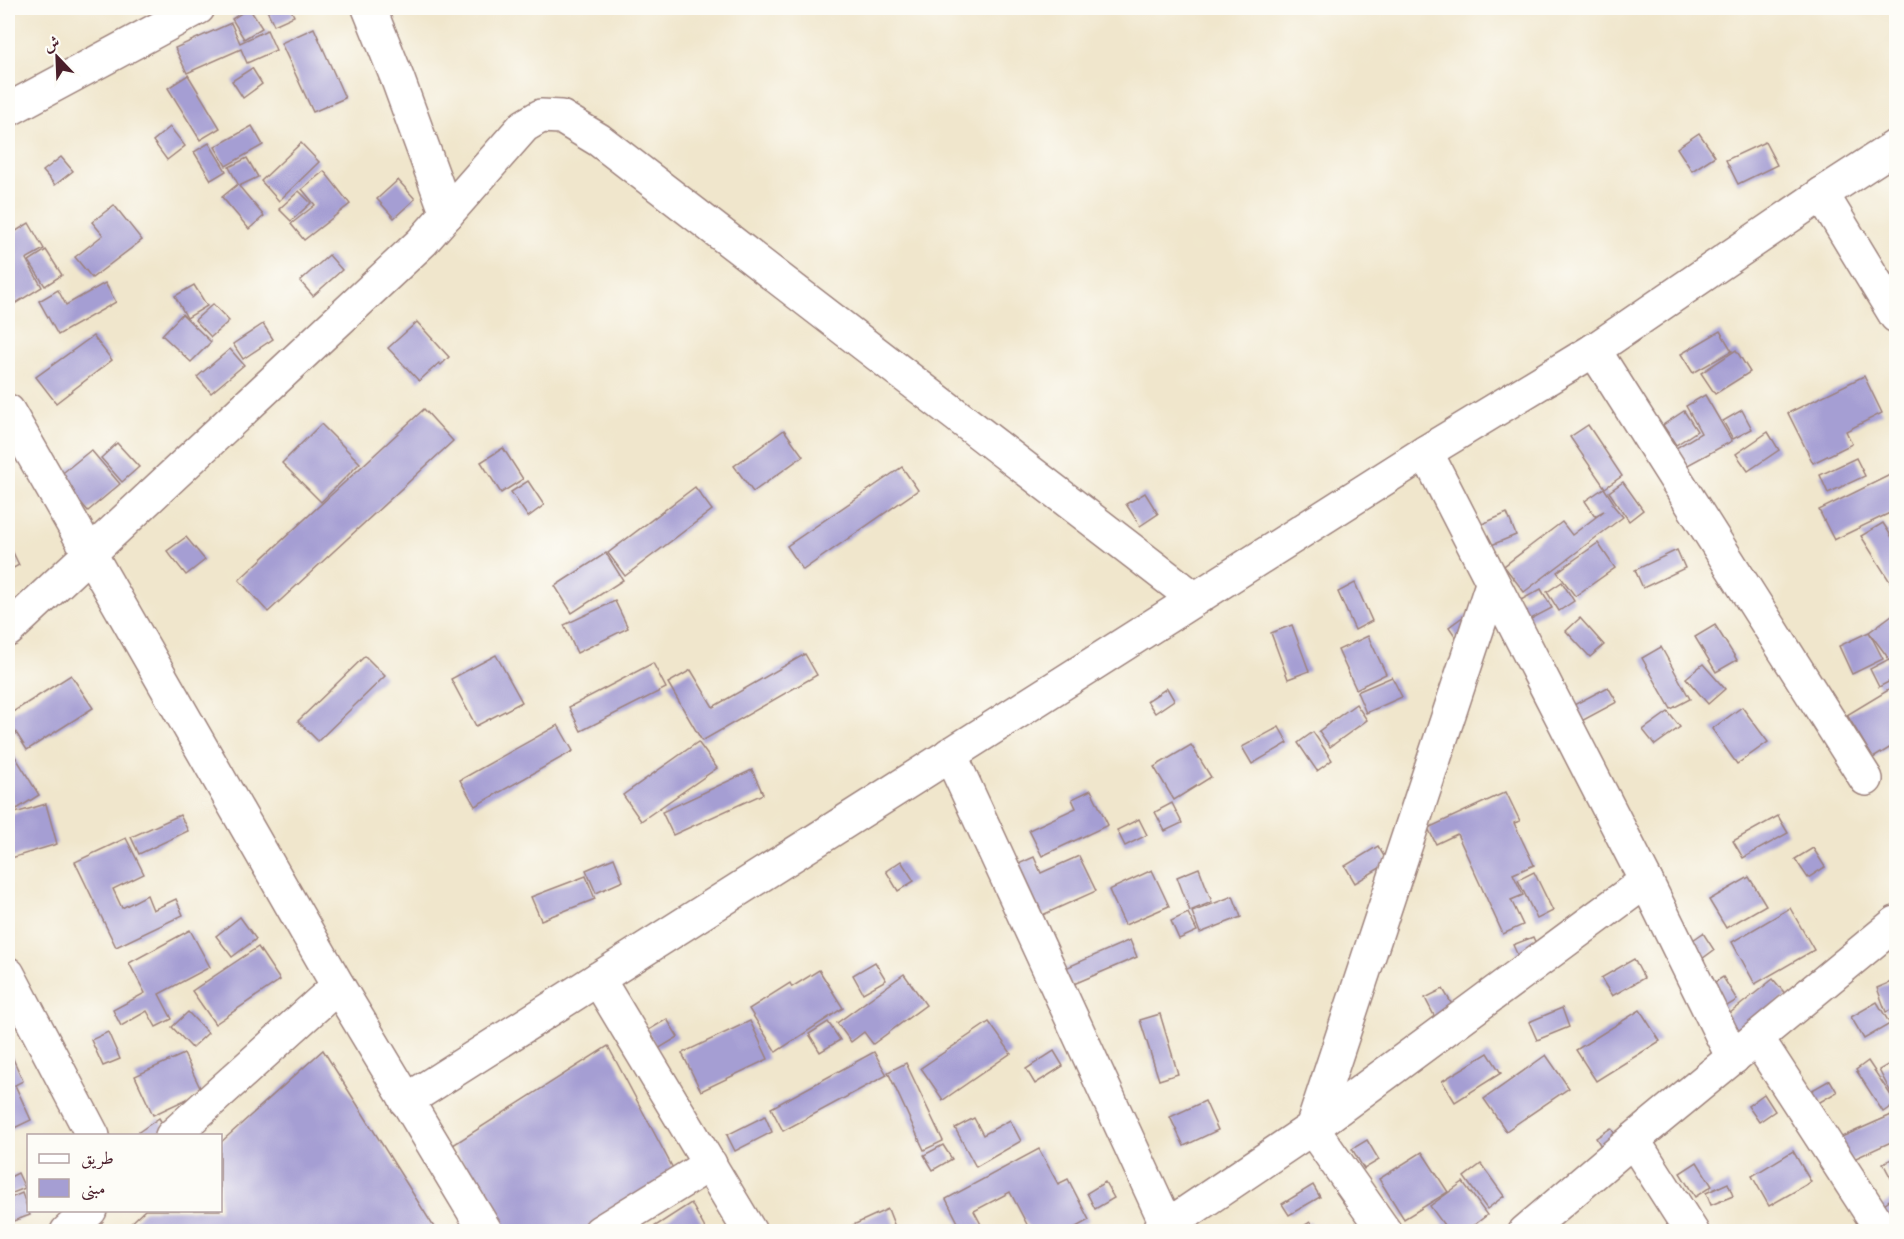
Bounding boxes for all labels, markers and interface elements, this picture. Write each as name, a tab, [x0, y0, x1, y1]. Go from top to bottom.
north arrow	[27, 27, 87, 87]
text: ش	[40, 31, 63, 57]
legend	[27, 1134, 222, 1212]
text: طريق	[81, 1146, 114, 1171]
text: مبنى	[81, 1176, 106, 1201]

